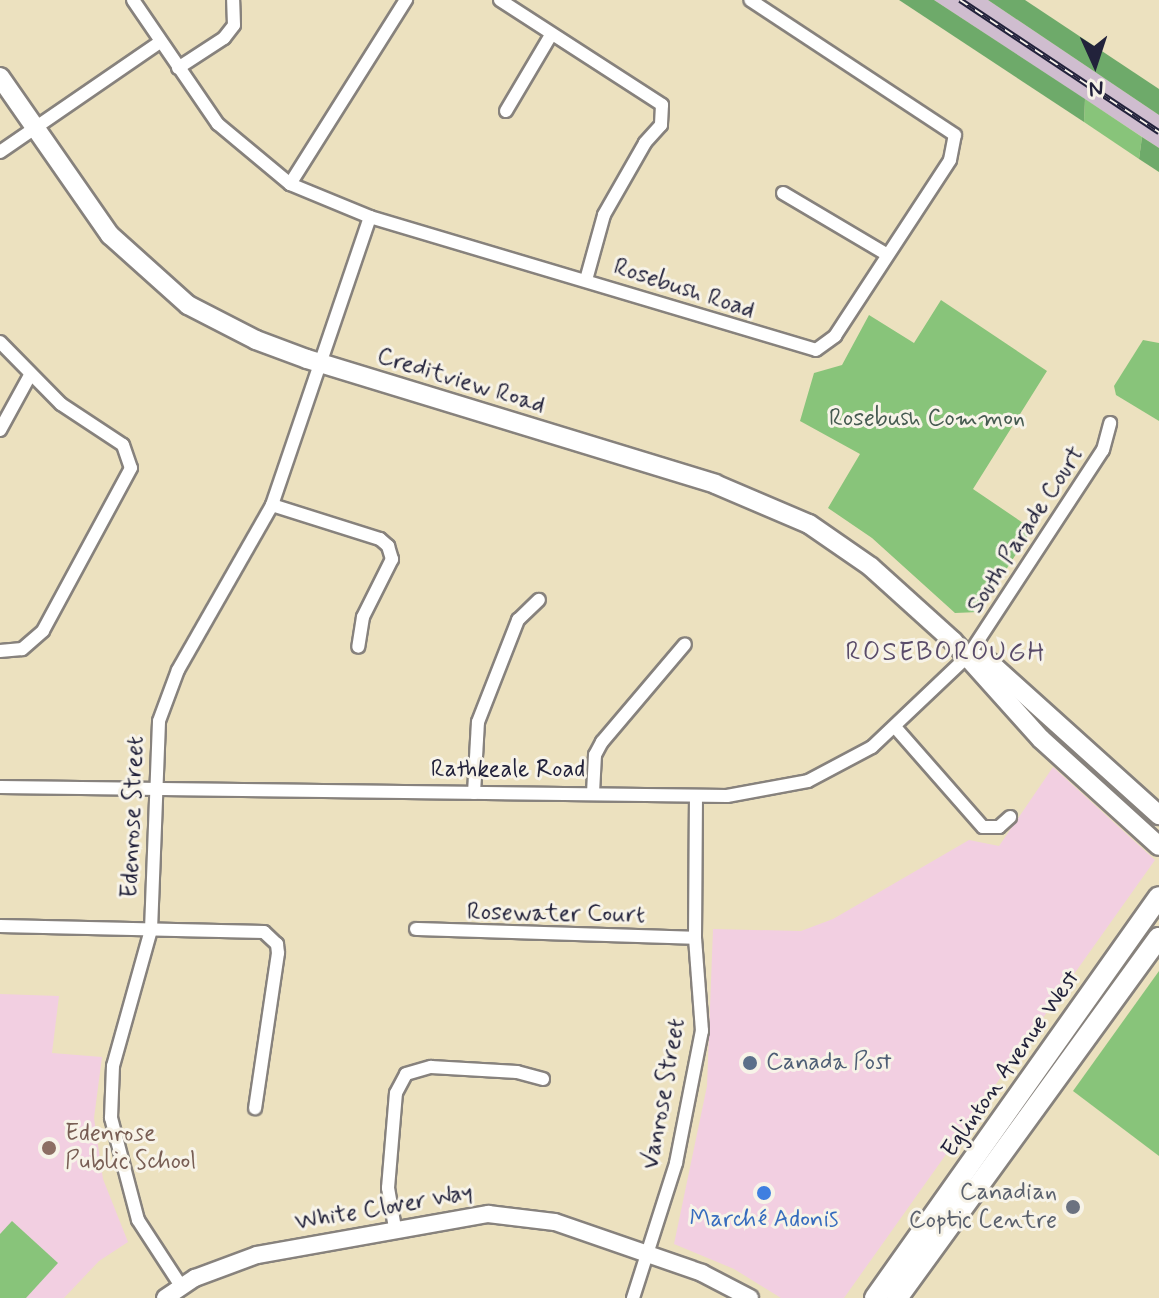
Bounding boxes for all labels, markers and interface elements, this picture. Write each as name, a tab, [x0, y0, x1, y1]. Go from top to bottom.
north arrow	[1055, 24, 1135, 104]
text: N	[1088, 74, 1104, 102]
street label: Rosebush Road	[610, 253, 758, 325]
street label: Creditview Road	[375, 342, 547, 420]
park label: Rosebush Common	[829, 405, 1025, 433]
street label: South Parade Court	[961, 441, 1091, 619]
district label: ROSEBOROUGH	[845, 638, 1047, 670]
street label: Edenrose Street	[116, 734, 150, 900]
street label: Rathkeale Road	[431, 756, 585, 784]
street label: Rosewater Court	[467, 898, 645, 930]
street label: Eglinton Avenue West	[935, 963, 1087, 1165]
street label: Vanrose Street	[636, 1014, 692, 1174]
place label: Canada Post	[766, 1049, 892, 1077]
marker: Canada Post	[741, 1054, 759, 1072]
place label: Edenrose Public School	[65, 1120, 197, 1176]
marker: Edenrose Public School	[40, 1139, 58, 1157]
street label: White Clover Way	[290, 1178, 478, 1238]
place label: Canadian Coptic Centre	[913, 1179, 1057, 1235]
marker: Marché Adonis	[755, 1184, 773, 1202]
marker: Canadian Coptic Centre	[1064, 1198, 1082, 1216]
place label: Marché Adonis	[690, 1206, 838, 1234]

